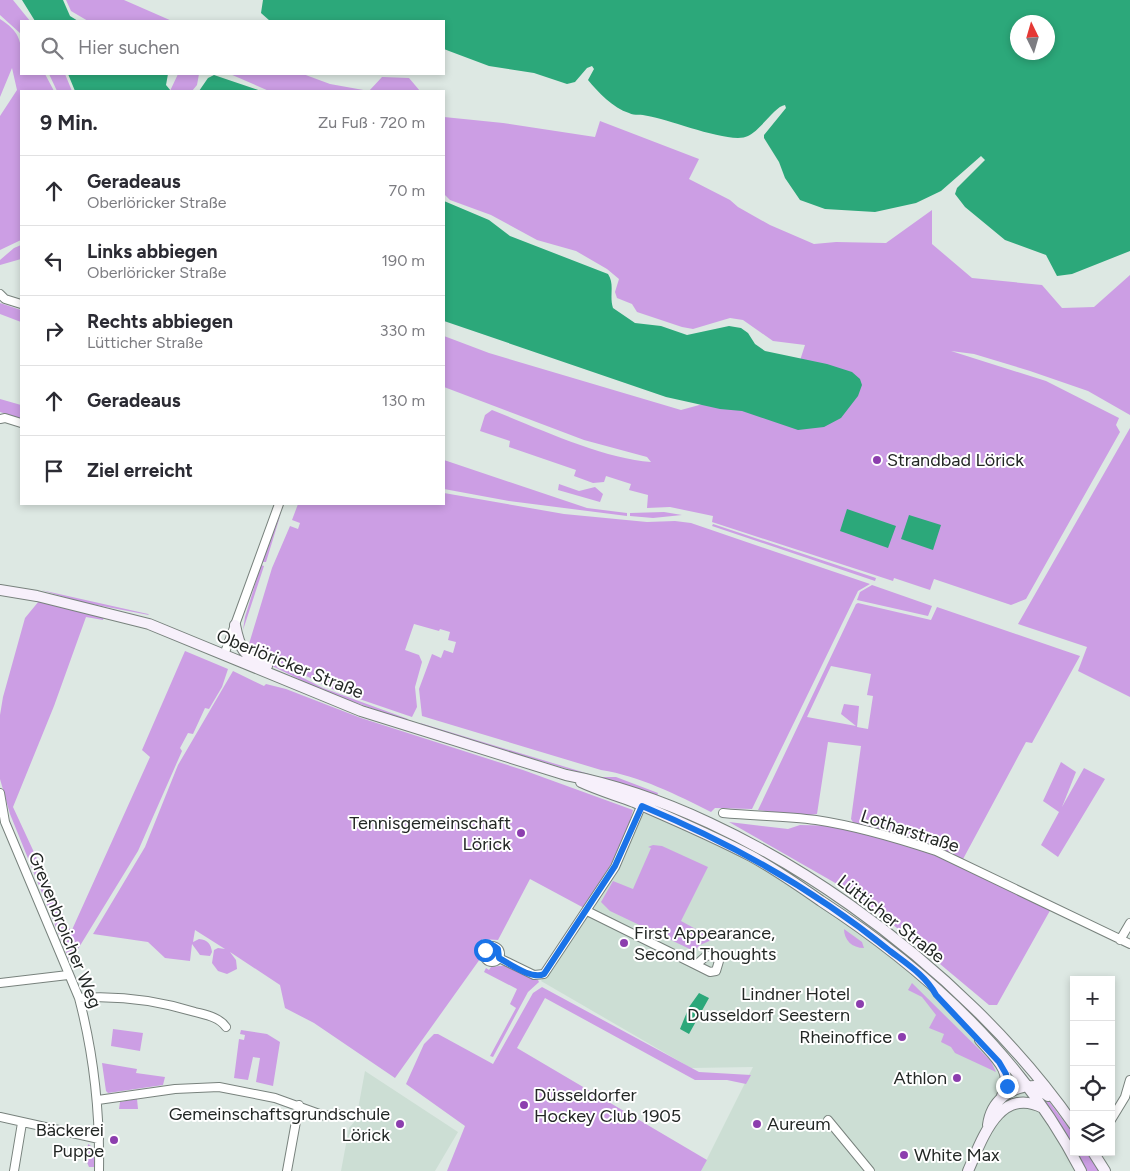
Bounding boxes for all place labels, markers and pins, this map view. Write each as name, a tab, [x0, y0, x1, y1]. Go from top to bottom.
place label: Strandbad Lörick	[887, 449, 1024, 471]
marker: Strandbad Lörick	[871, 454, 883, 466]
place label: Tennisgemeinschaft Lörick	[349, 812, 511, 855]
marker: Tennisgemeinschaft Lörick	[515, 827, 527, 839]
place label: First Appearance, Second Thoughts	[634, 922, 776, 965]
marker: First Appearance, Second Thoughts	[618, 937, 630, 949]
place label: Lindner Hotel Dusseldorf Seestern	[687, 983, 850, 1026]
marker: Lindner Hotel Dusseldorf Seestern	[854, 998, 866, 1010]
place label: Rheinoffice	[799, 1026, 892, 1048]
marker: Rheinoffice	[896, 1031, 908, 1043]
place label: Athlon	[894, 1067, 947, 1089]
marker: Athlon	[951, 1072, 963, 1084]
place label: Düsseldorfer Hockey Club 1905	[534, 1084, 681, 1127]
marker: Düsseldorfer Hockey Club 1905	[518, 1099, 530, 1111]
place label: Gemeinschaftsgrundschule Lörick	[169, 1103, 390, 1146]
place label: Aureum	[767, 1113, 831, 1135]
marker: Gemeinschaftsgrundschule Lörick	[394, 1118, 406, 1130]
marker: Aureum	[751, 1118, 763, 1130]
place label: Bäckerei Puppe	[36, 1119, 104, 1162]
marker: Bäckerei Puppe	[108, 1134, 120, 1146]
place label: White Max	[914, 1144, 1000, 1166]
marker: White Max	[898, 1149, 910, 1161]

